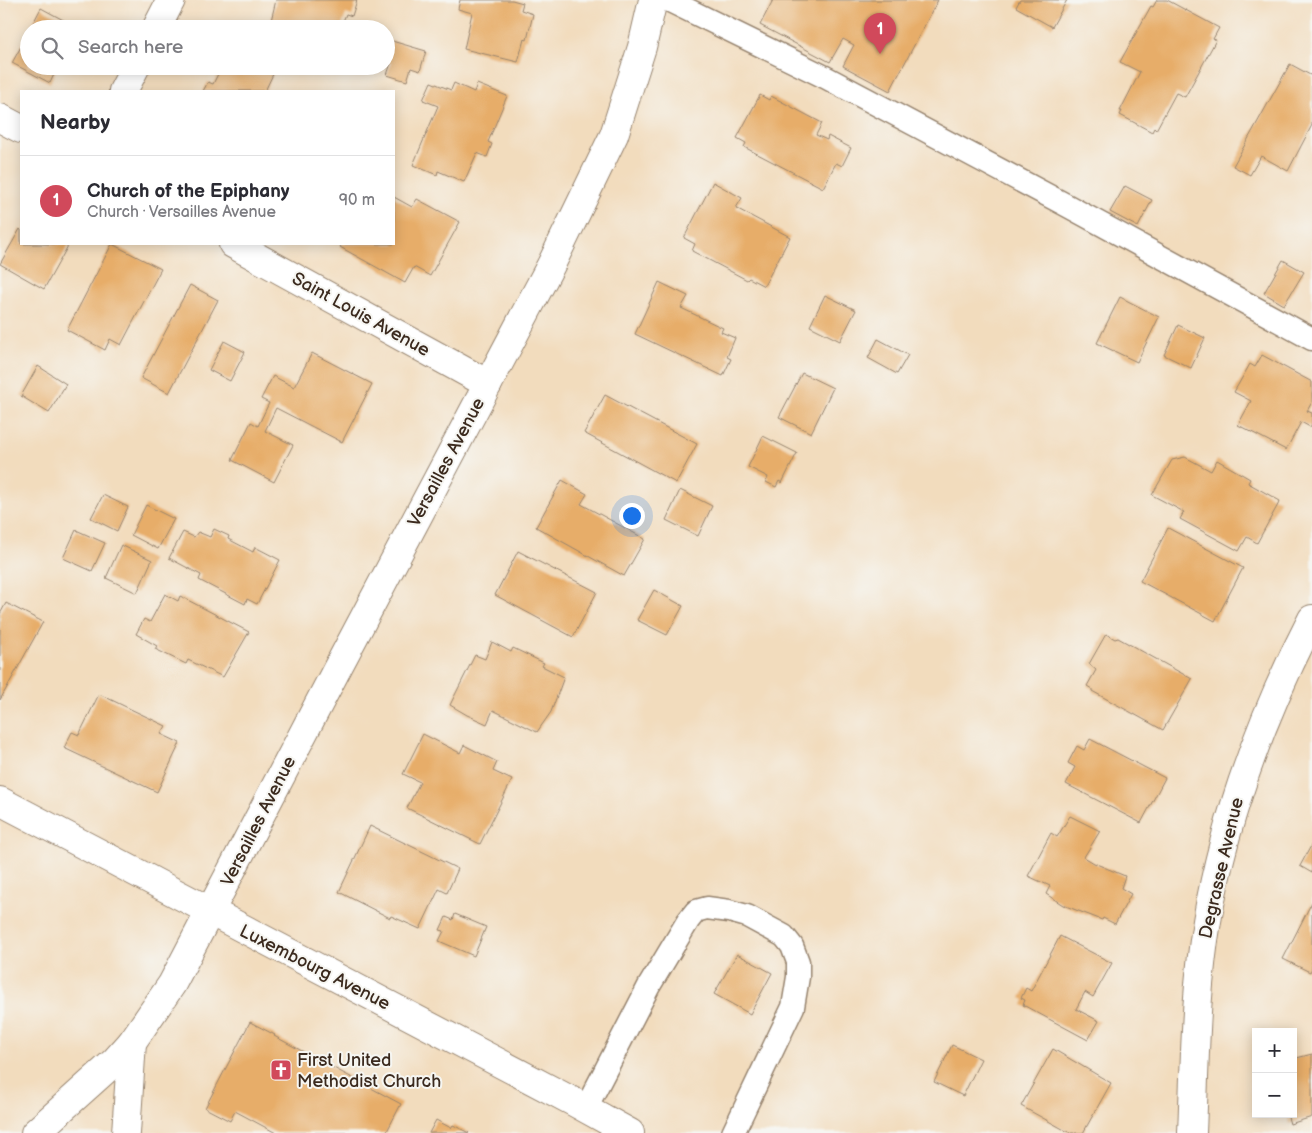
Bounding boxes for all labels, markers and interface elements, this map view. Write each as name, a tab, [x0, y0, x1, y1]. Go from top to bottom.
pin: 1	[864, 13, 896, 54]
search box	[20, 20, 395, 75]
icon: search	[38, 34, 66, 62]
text: Search here	[78, 36, 183, 59]
text: Nearby	[40, 110, 110, 135]
text: Church of the Epiphany	[87, 180, 289, 203]
text: 1	[53, 191, 59, 210]
text: 90 m	[339, 191, 375, 210]
text: Church · Versailles Avenue	[87, 203, 276, 222]
street label: Saint Louis Avenue	[288, 268, 434, 361]
street label: Versailles Avenue	[404, 394, 489, 530]
your location	[619, 503, 645, 529]
street label: Versailles Avenue	[217, 752, 300, 890]
street label: Degrasse Avenue	[1195, 795, 1248, 941]
street label: Luxembourg Avenue	[236, 920, 394, 1015]
map controls	[1252, 1028, 1297, 1118]
button: +	[1252, 1028, 1297, 1073]
place label: First United Methodist Church	[297, 1050, 441, 1092]
church icon: First United Methodist Church	[269, 1058, 293, 1082]
button: −	[1252, 1073, 1297, 1118]

